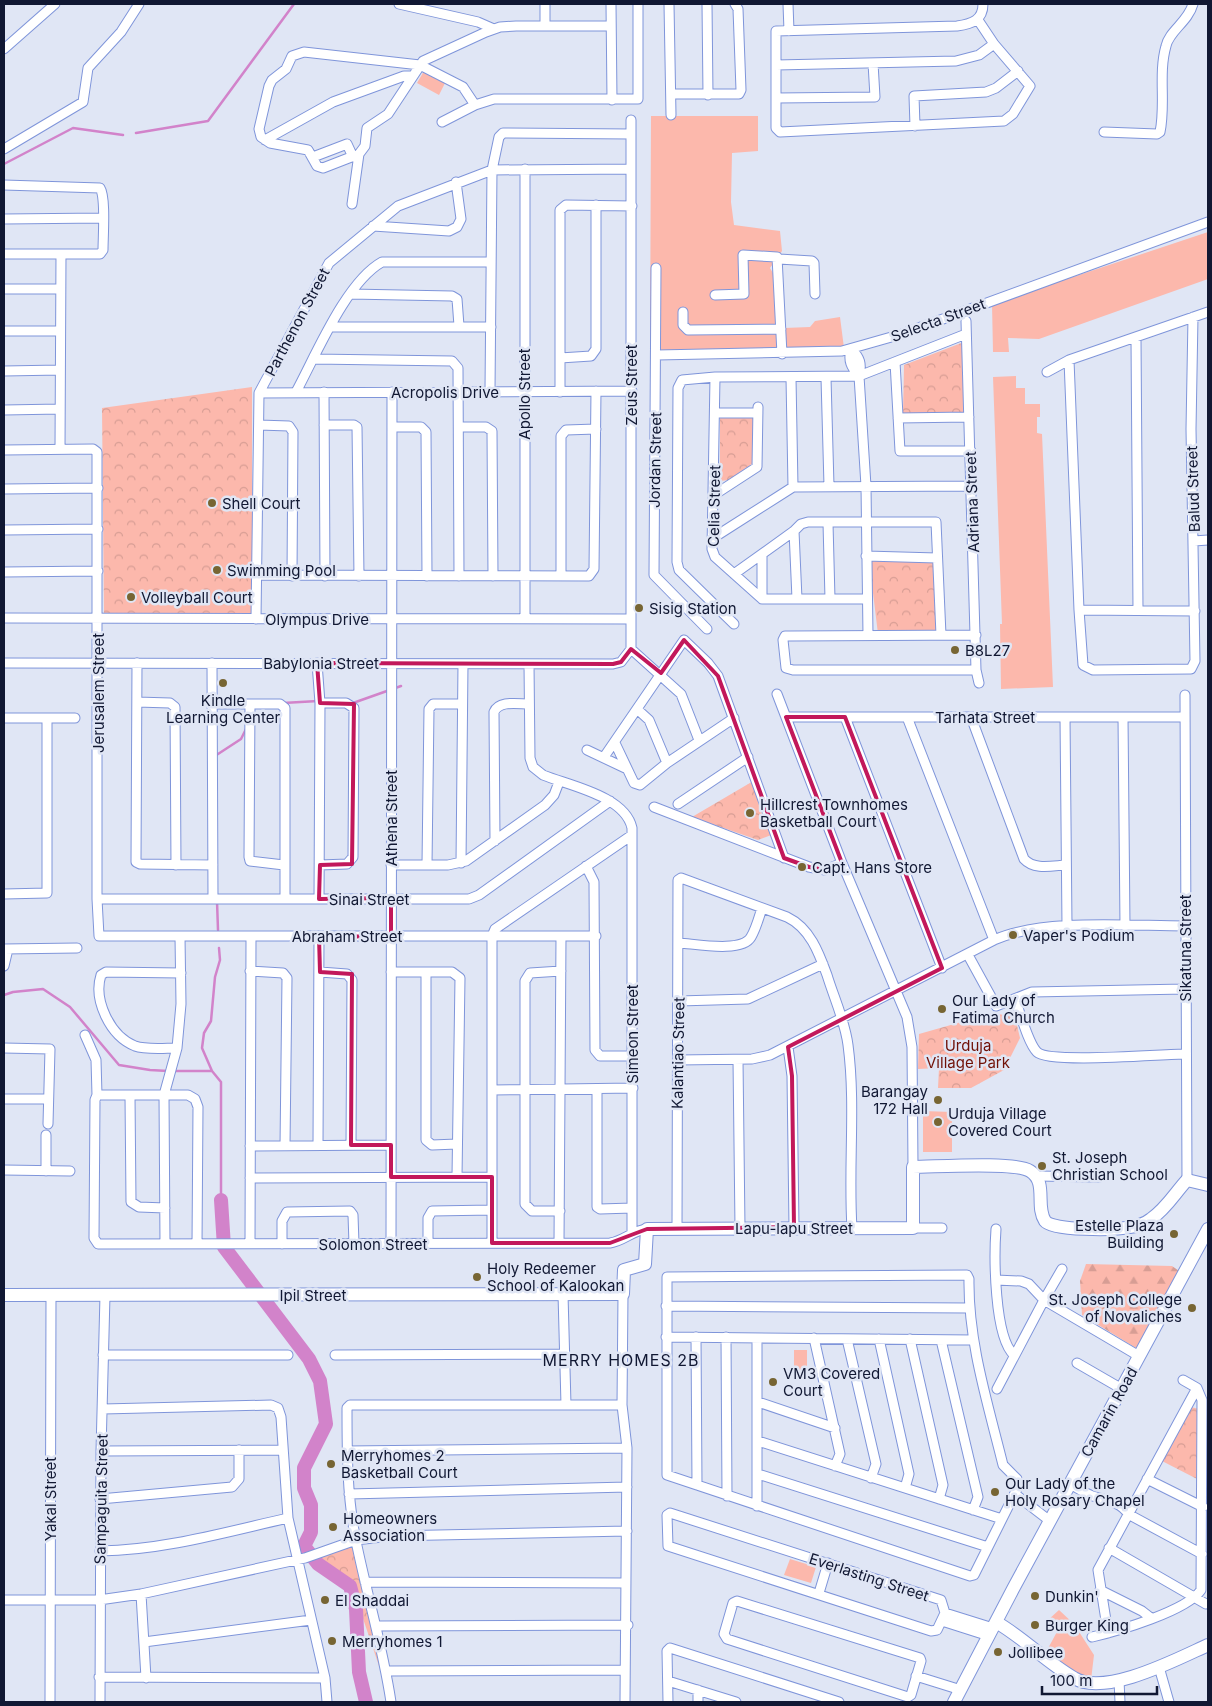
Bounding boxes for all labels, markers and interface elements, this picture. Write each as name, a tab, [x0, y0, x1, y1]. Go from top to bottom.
street label: Parthenon Street	[261, 265, 334, 379]
street label: Selecta Street	[888, 294, 988, 346]
street label: Zeus Street	[622, 344, 641, 426]
street label: Apollo Street	[515, 348, 534, 440]
street label: Acropolis Drive	[391, 383, 499, 402]
street label: Jordan Street	[645, 412, 665, 508]
street label: Balud Street	[1182, 445, 1204, 533]
street label: Adriana Street	[961, 451, 983, 553]
street label: Celia Street	[704, 465, 724, 547]
place label: Shell Court	[222, 494, 300, 513]
marker: Shell Court	[206, 497, 218, 509]
place label: Swimming Pool	[227, 561, 336, 580]
marker: Swimming Pool	[211, 564, 223, 576]
place label: Volleyball Court	[141, 588, 253, 607]
marker: Volleyball Court	[125, 591, 137, 603]
place label: Sisig Station	[649, 599, 737, 618]
marker: Sisig Station	[633, 602, 645, 614]
street label: Olympus Drive	[265, 610, 369, 629]
street label: Jerusalem Street	[89, 633, 108, 753]
place label: B8L27	[965, 641, 1010, 660]
marker: B8L27	[949, 644, 961, 656]
street label: Babylonia Street	[263, 654, 379, 673]
marker: Kindle Learning Center	[217, 677, 229, 689]
place label: Kindle Learning Center	[166, 691, 280, 727]
street label: Tarhata Street	[935, 708, 1035, 727]
street label: Athena Street	[382, 770, 401, 866]
place label: Hillcrest Townhomes Basketball Court	[760, 795, 908, 831]
marker: Hillcrest Townhomes Basketball Court	[744, 807, 756, 819]
place label: Capt. Hans Store	[812, 858, 932, 877]
marker: Capt. Hans Store	[796, 861, 808, 873]
street label: Sinai Street	[329, 890, 409, 909]
street label: Sikatuna Street	[1176, 894, 1195, 1002]
place label: Vaper's Podium	[1023, 926, 1135, 945]
street label: Abraham Street	[292, 927, 402, 946]
marker: Vaper's Podium	[1007, 929, 1019, 941]
street label: Simeon Street	[623, 984, 642, 1084]
place label: Our Lady of Fatima Church	[952, 991, 1055, 1027]
street label: Kalantiao Street	[668, 997, 688, 1109]
marker: Our Lady of Fatima Church	[936, 1003, 948, 1015]
park label: Urduja Village Park	[926, 1036, 1011, 1072]
place label: Barangay 172 Hall	[861, 1082, 929, 1118]
marker: Barangay 172 Hall	[932, 1094, 944, 1106]
place label: Urduja Village Covered Court	[948, 1104, 1052, 1140]
marker: Urduja Village Covered Court	[932, 1116, 944, 1128]
place label: St. Joseph Christian School	[1052, 1148, 1168, 1184]
marker: St. Joseph Christian School	[1036, 1160, 1048, 1172]
place label: Estelle Plaza Building	[1075, 1216, 1164, 1252]
street label: Lapu-lapu Street	[735, 1219, 853, 1238]
marker: Estelle Plaza Building	[1168, 1228, 1180, 1240]
street label: Solomon Street	[319, 1235, 427, 1254]
place label: Holy Redeemer School of Kalookan	[487, 1259, 624, 1295]
marker: Holy Redeemer School of Kalookan	[471, 1271, 483, 1283]
street label: Ipil Street	[279, 1286, 347, 1305]
place label: St. Joseph College of Novaliches	[1049, 1290, 1182, 1326]
marker: St. Joseph College of Novaliches	[1186, 1302, 1198, 1314]
district label: MERRY HOMES 2B	[543, 1350, 699, 1370]
place label: VM3 Covered Court	[783, 1364, 880, 1400]
street label: Camarin Road	[1077, 1364, 1141, 1460]
marker: VM3 Covered Court	[767, 1376, 779, 1388]
street label: Sampaguita Street	[90, 1433, 112, 1564]
place label: Merryhomes 2 Basketball Court	[341, 1446, 458, 1482]
street label: Yakal Street	[41, 1457, 60, 1541]
marker: Merryhomes 2 Basketball Court	[325, 1458, 337, 1470]
place label: Our Lady of the Holy Rosary Chapel	[1005, 1474, 1145, 1510]
marker: Our Lady of the Holy Rosary Chapel	[989, 1486, 1001, 1498]
place label: Homeowners Association	[343, 1509, 437, 1545]
marker: Homeowners Association	[327, 1521, 339, 1533]
street label: Everlasting Street	[807, 1549, 931, 1605]
place label: Dunkin'	[1045, 1587, 1099, 1606]
marker: Dunkin'	[1029, 1590, 1041, 1602]
place label: El Shaddai	[335, 1591, 409, 1610]
marker: El Shaddai	[319, 1594, 331, 1606]
place label: Burger King	[1045, 1616, 1129, 1635]
marker: Burger King	[1029, 1619, 1041, 1631]
place label: Merryhomes 1	[342, 1632, 443, 1651]
marker: Merryhomes 1	[326, 1635, 338, 1647]
place label: Jollibee	[1008, 1643, 1063, 1662]
marker: Jollibee	[992, 1646, 1004, 1658]
scale bar	[1042, 1664, 1157, 1696]
text: 100 m	[1050, 1671, 1092, 1690]

